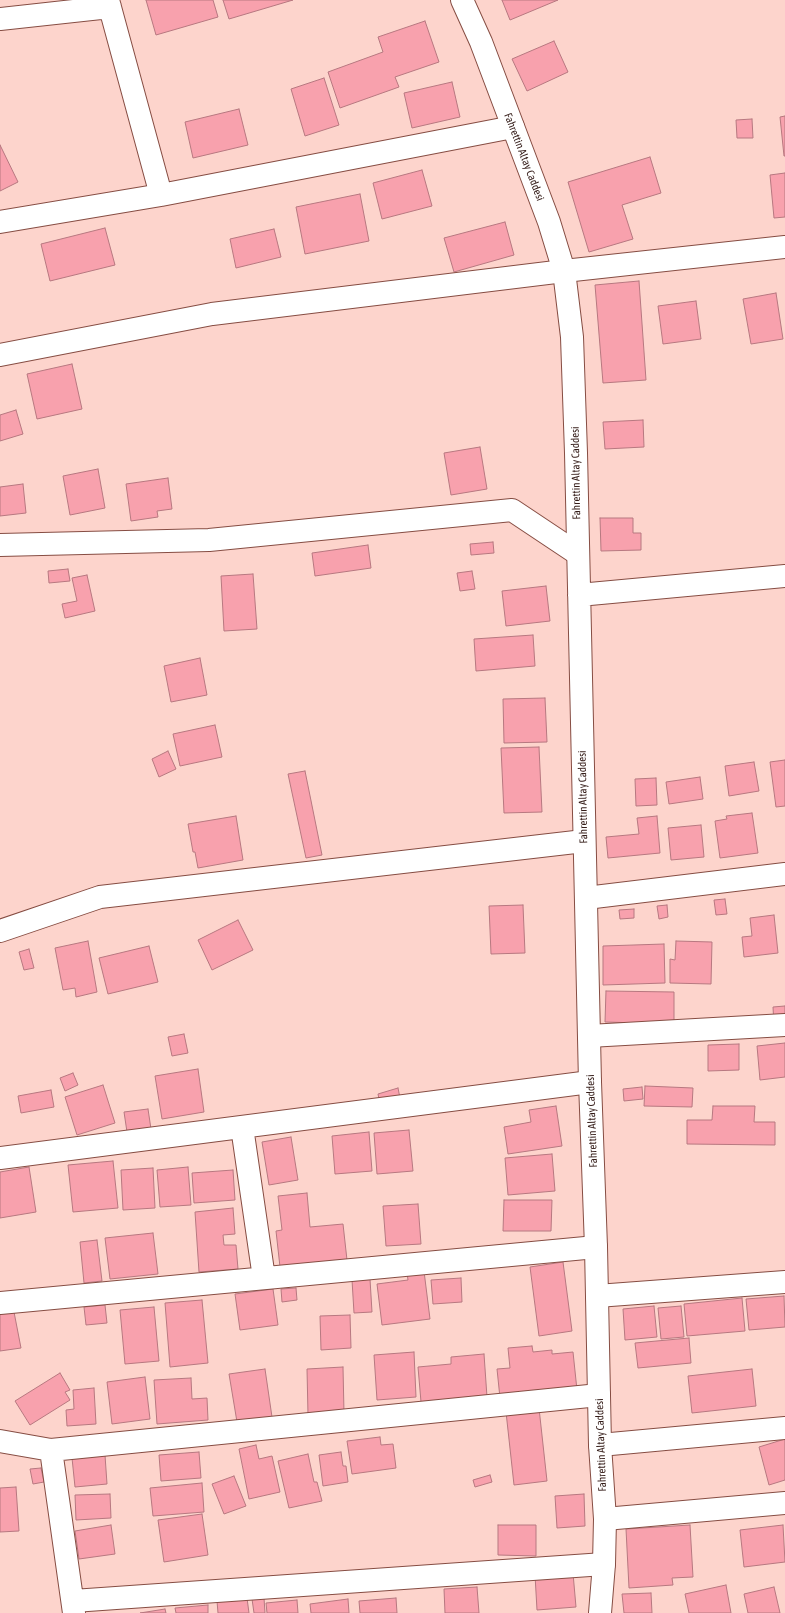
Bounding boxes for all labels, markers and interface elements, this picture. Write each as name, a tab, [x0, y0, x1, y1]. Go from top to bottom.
street label: Fahrettin Altay Caddesi	[501, 111, 547, 203]
street label: Fahrettin Altay Caddesi	[569, 426, 583, 520]
street label: Fahrettin Altay Caddesi	[576, 750, 590, 844]
street label: Fahrettin Altay Caddesi	[584, 1074, 600, 1168]
street label: Fahrettin Altay Caddesi	[593, 1398, 609, 1492]

